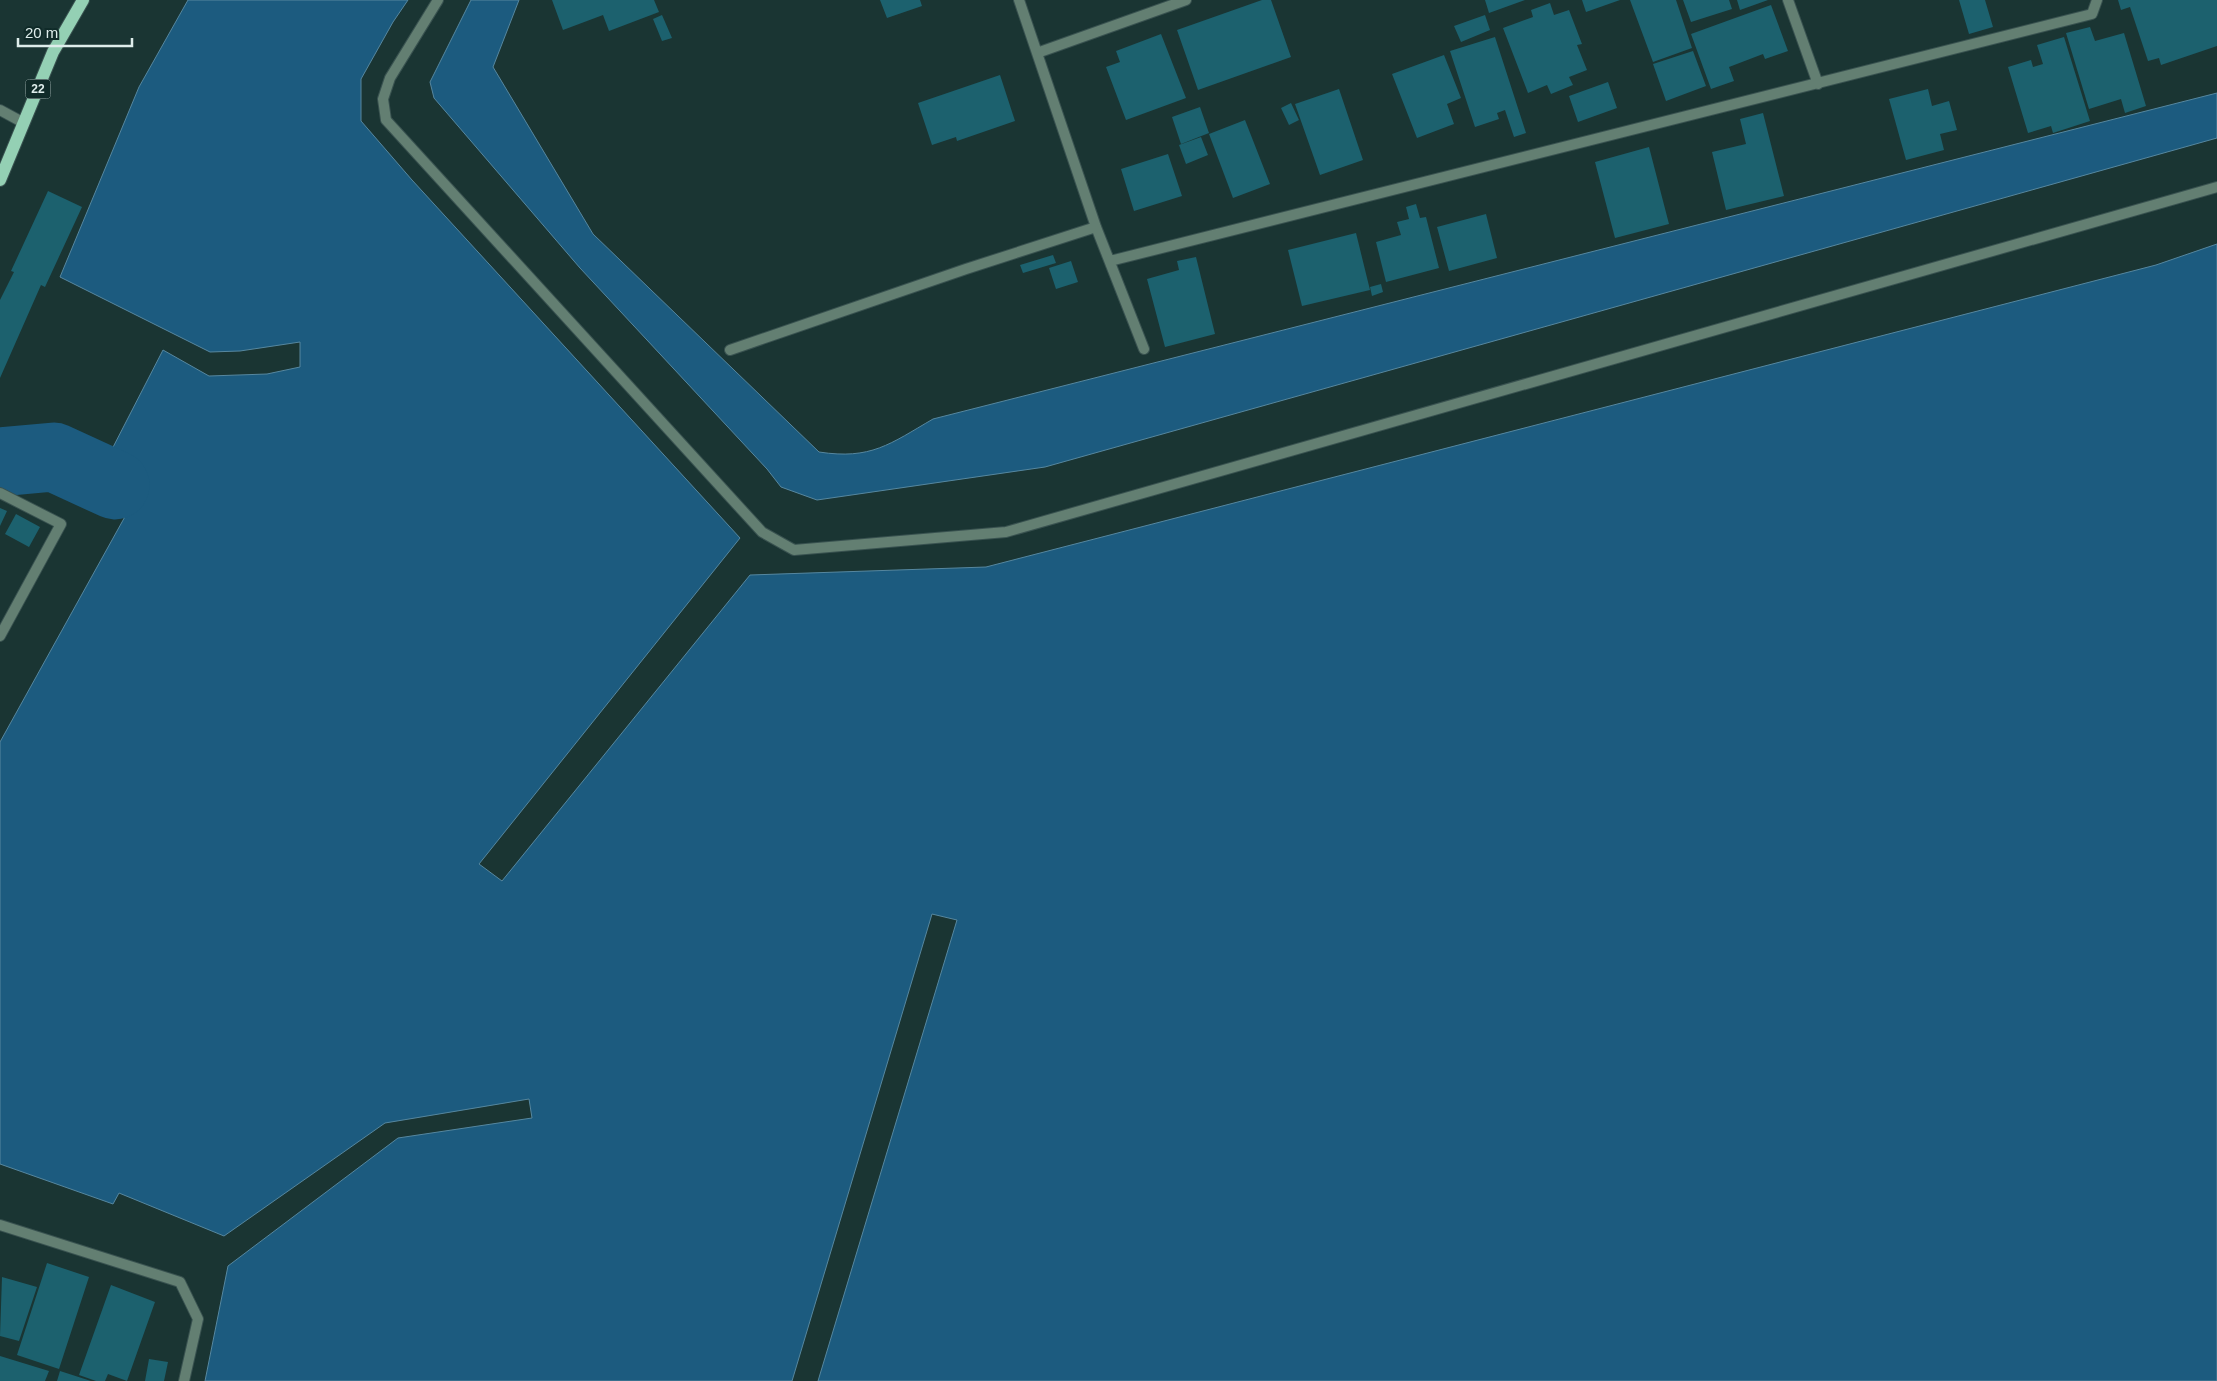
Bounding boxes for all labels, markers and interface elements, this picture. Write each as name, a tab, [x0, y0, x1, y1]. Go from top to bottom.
scale bar	[18, 15, 131, 47]
text: 20 m	[25, 24, 58, 41]
road number: 22	[26, 80, 50, 98]

